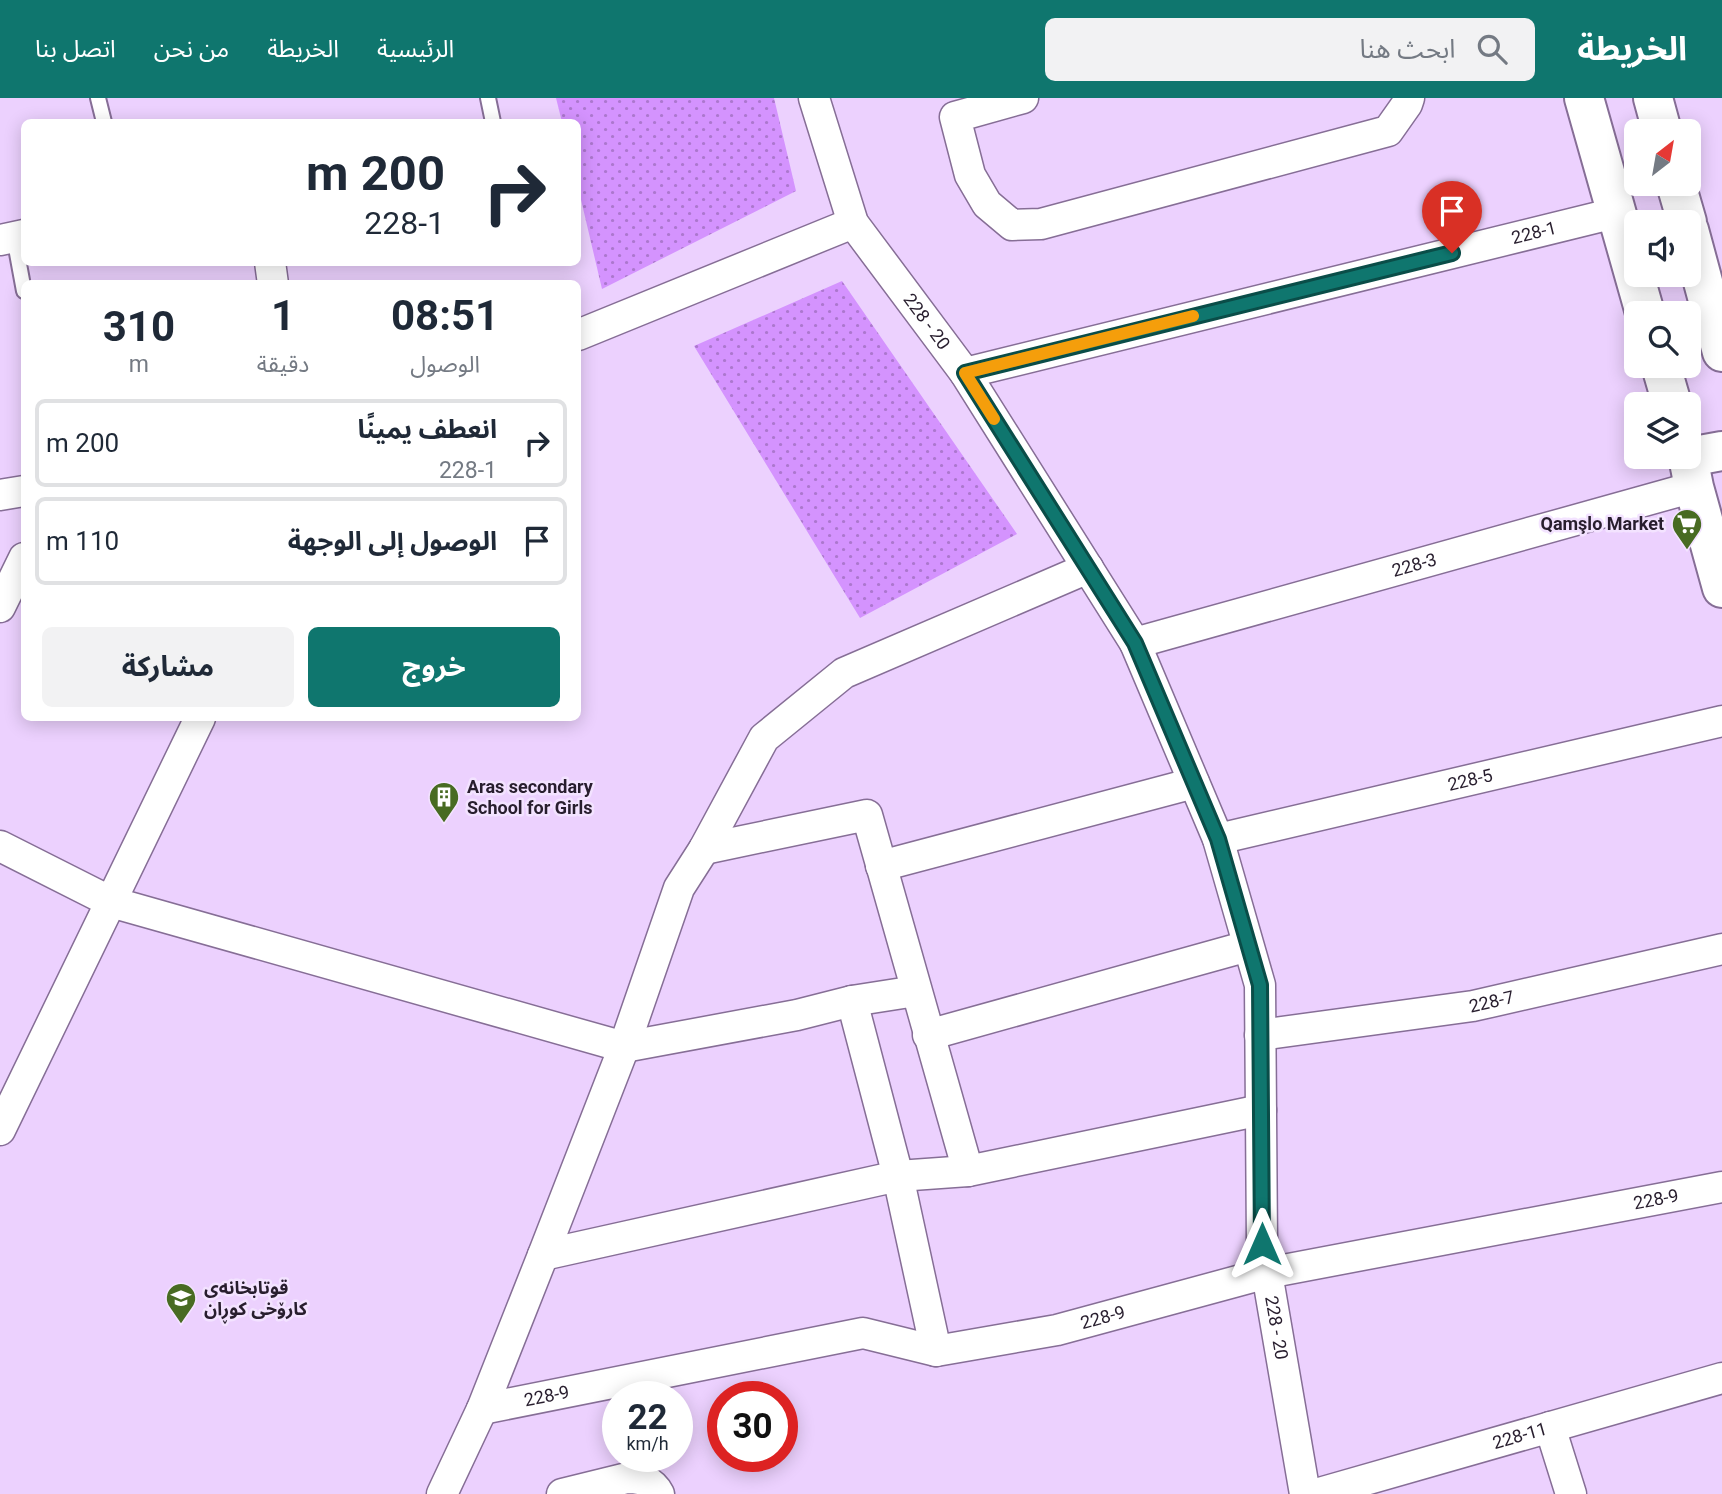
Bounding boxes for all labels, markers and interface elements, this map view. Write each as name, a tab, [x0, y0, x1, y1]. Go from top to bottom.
search box	[1045, 18, 1535, 81]
text: الخريطة	[1577, 29, 1687, 68]
icon: search	[1473, 30, 1511, 68]
text: ابحث هنا	[1359, 34, 1455, 64]
text: اتصل بنا	[35, 35, 116, 63]
text: من نحن	[154, 35, 229, 63]
text: الخريطة	[267, 35, 339, 63]
text: الرئيسية	[377, 35, 454, 63]
north arrow	[1624, 119, 1701, 196]
map controls	[1624, 119, 1701, 469]
text: 200 m	[306, 145, 445, 202]
icon: right	[469, 147, 560, 238]
pin	[1422, 181, 1482, 253]
icon: arrive	[1433, 192, 1471, 230]
text: 228-1	[364, 204, 445, 242]
button: sound	[1624, 210, 1701, 287]
street label: 228-1	[1509, 217, 1558, 248]
street label: 228 - 20	[899, 289, 955, 353]
text: 1	[271, 291, 295, 340]
text: 08:51	[391, 291, 499, 340]
button: search	[1624, 301, 1701, 378]
text: 310	[103, 302, 175, 351]
text: m	[129, 351, 149, 378]
text: دقيقة	[257, 351, 309, 378]
text: الوصول	[410, 351, 480, 378]
button: layers	[1624, 392, 1701, 469]
text: انعطف يمينًا	[358, 414, 497, 444]
icon: right	[518, 424, 556, 462]
text: 200 m	[46, 428, 119, 458]
text: 228-1	[439, 457, 497, 484]
supermarket icon: Qamşlo Market	[1670, 507, 1704, 551]
place label: Qamşlo Market	[1540, 513, 1664, 534]
icon: arrive	[518, 522, 556, 560]
text: 110 m	[46, 526, 119, 556]
text: الوصول إلى الوجهة	[288, 526, 497, 556]
street label: 228-3	[1389, 548, 1439, 581]
button: مشاركة	[42, 627, 294, 707]
button: خروج	[308, 627, 560, 707]
street label: 228-5	[1446, 764, 1495, 795]
place label: Aras secondary School for Girls	[467, 776, 594, 818]
building icon: Aras secondary School for Girls	[427, 780, 461, 824]
street label: 228-7	[1467, 986, 1516, 1017]
street label: 228-9	[1632, 1184, 1680, 1214]
position arrow	[1225, 1207, 1299, 1281]
place label: قوتابخانەی کارۆخی کوڕان	[204, 1277, 308, 1324]
school or university icon: قوتابخانەی کارۆخی کوڕان	[164, 1281, 198, 1325]
street label: 228 - 20	[1261, 1294, 1293, 1361]
street label: 228-9	[1078, 1301, 1127, 1333]
street label: 228-9	[522, 1381, 571, 1410]
speed limit sign: 30	[707, 1381, 798, 1472]
text: 22	[627, 1397, 668, 1438]
street label: 228-11	[1490, 1418, 1549, 1453]
text: km/h	[626, 1433, 669, 1454]

